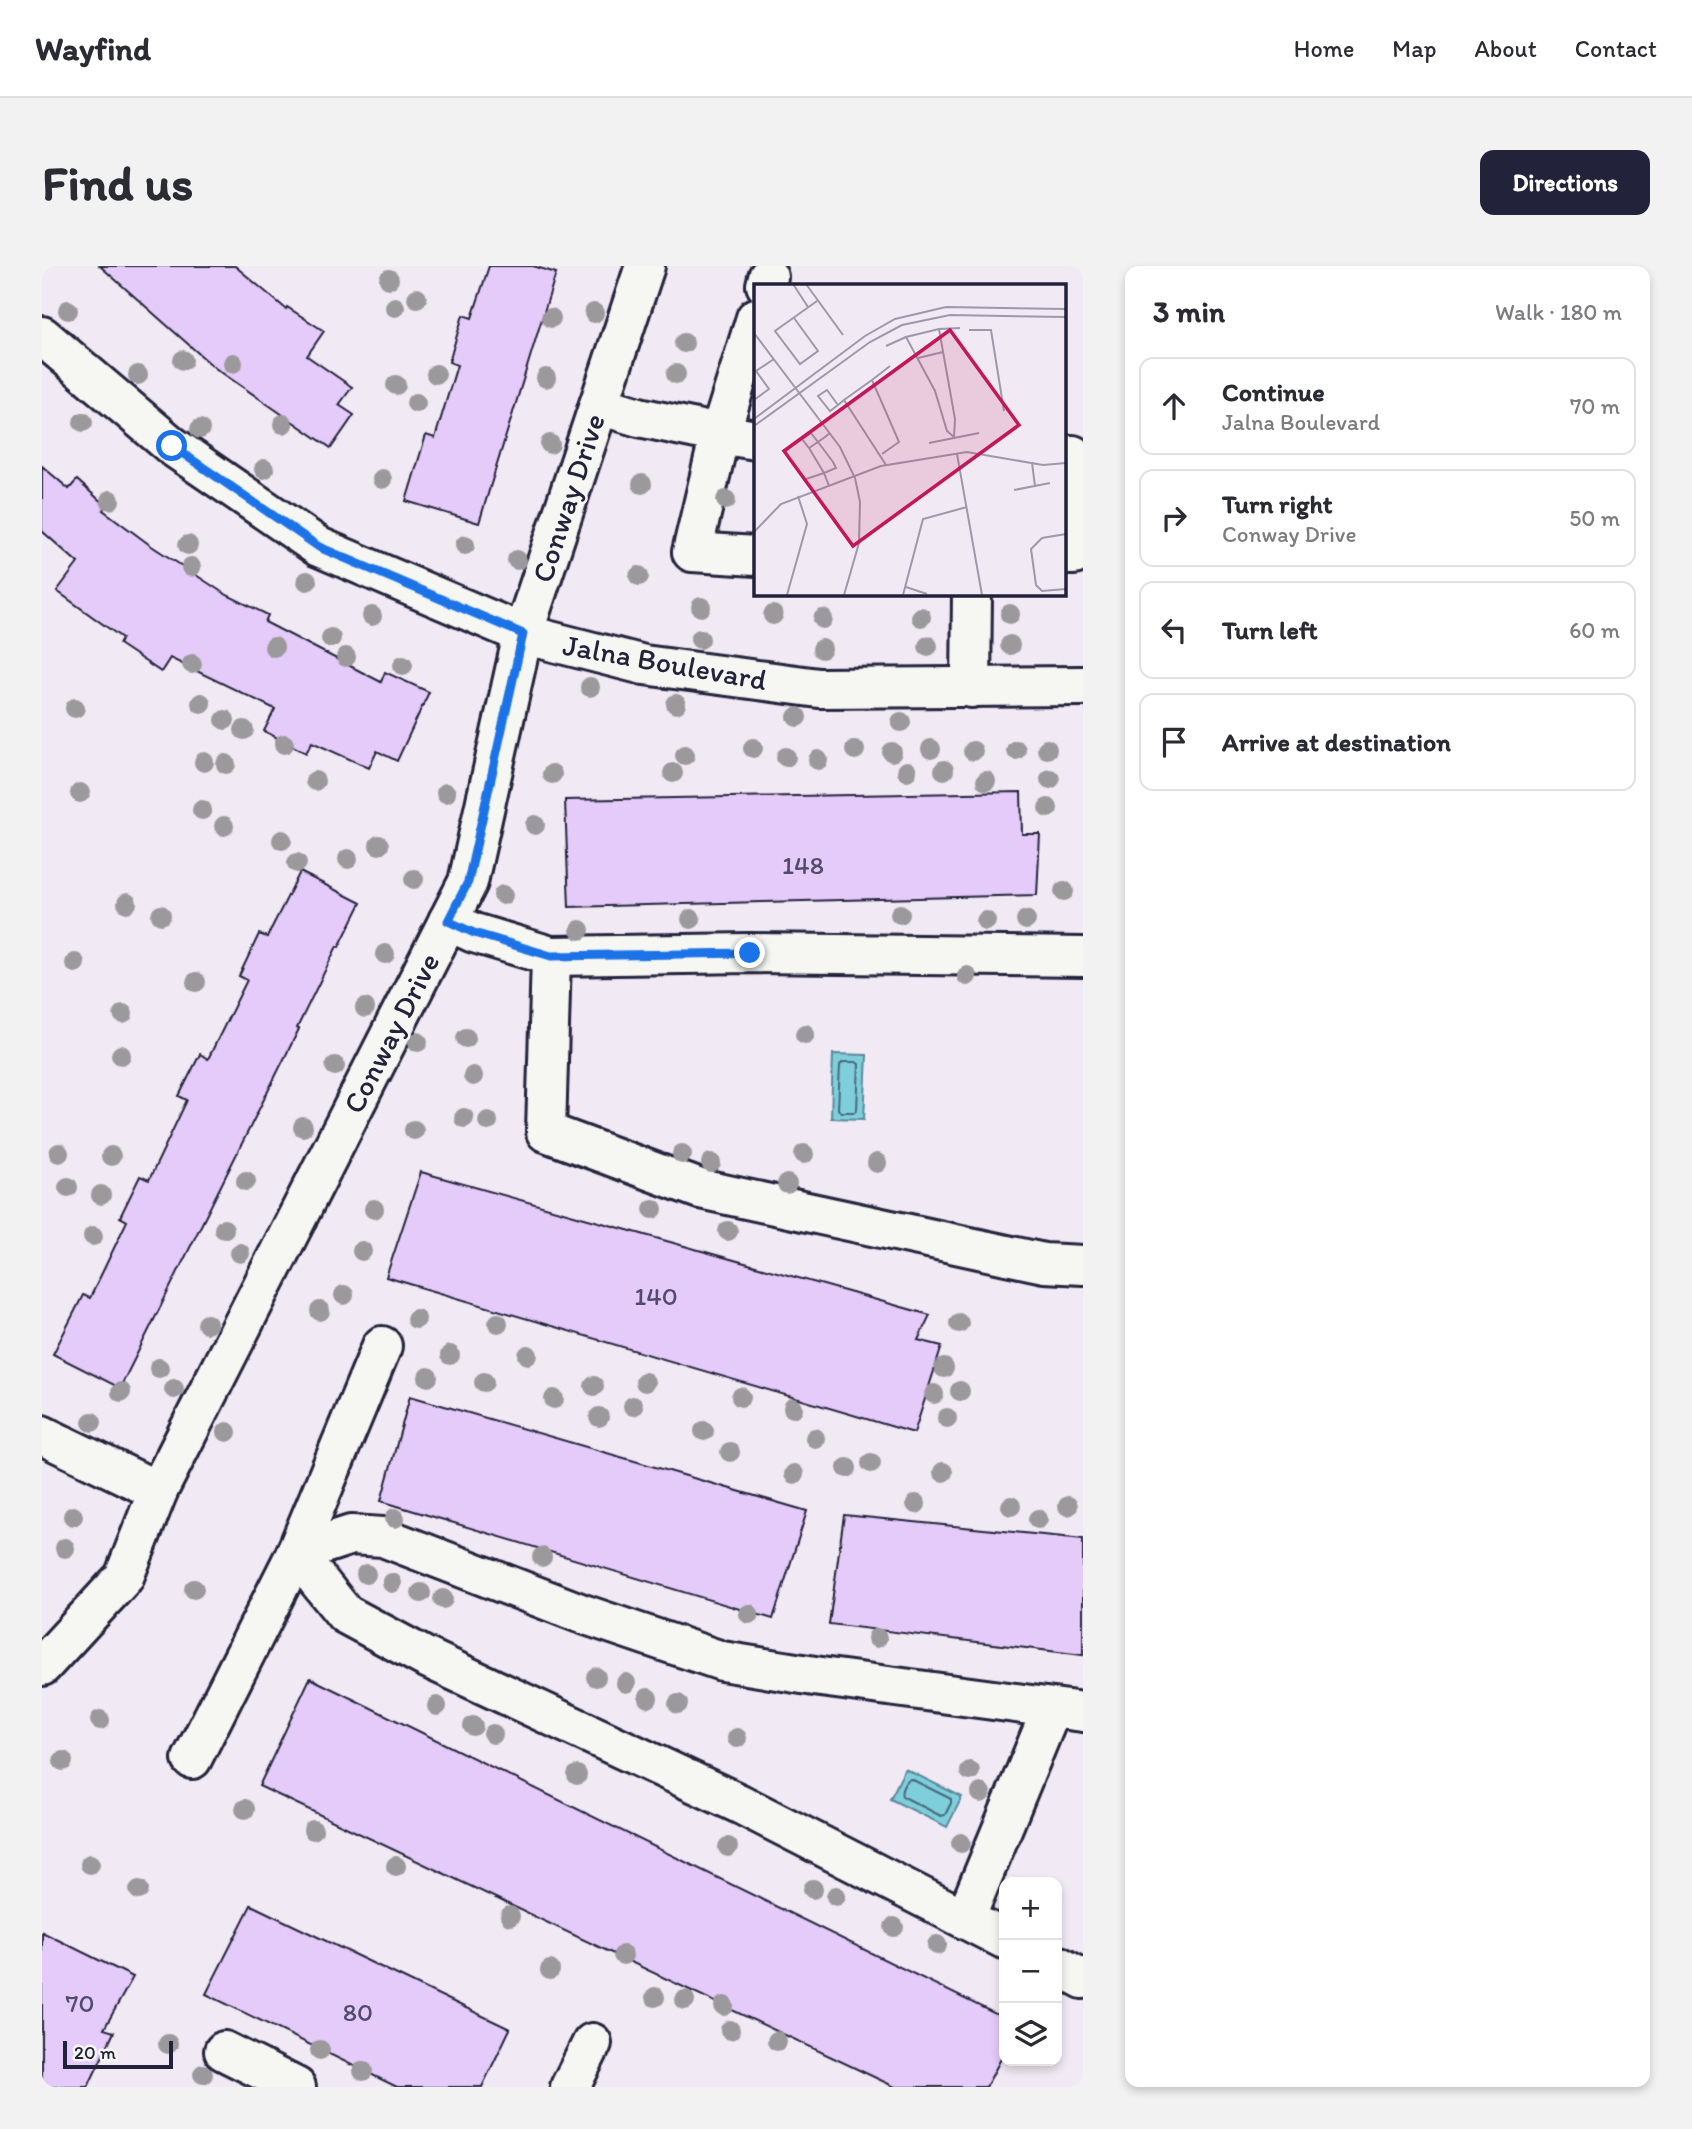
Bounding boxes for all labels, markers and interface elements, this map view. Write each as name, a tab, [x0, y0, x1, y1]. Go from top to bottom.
text: Wayfind	[35, 29, 151, 68]
text: Home	[1294, 34, 1354, 63]
text: Map	[1392, 34, 1436, 63]
text: About	[1474, 34, 1537, 63]
text: Contact	[1575, 34, 1657, 63]
button: Directions	[1480, 150, 1650, 215]
text: Find us	[42, 153, 193, 212]
inset map	[754, 284, 1066, 595]
text: 3 min	[1153, 293, 1225, 330]
text: Walk · 180 m	[1495, 298, 1622, 326]
text: Continue	[1222, 376, 1325, 408]
icon: ahead	[1155, 387, 1193, 425]
text: 70 m	[1570, 392, 1620, 420]
text: Jalna Boulevard	[1222, 408, 1380, 436]
street label: Conway Drive	[523, 409, 613, 587]
route start	[156, 430, 187, 461]
text: Turn right	[1222, 488, 1333, 520]
icon: right	[1155, 499, 1193, 537]
text: 50 m	[1569, 504, 1620, 532]
text: Conway Drive	[1222, 520, 1356, 548]
icon: left	[1155, 611, 1193, 649]
text: Turn left	[1222, 614, 1318, 646]
text: 60 m	[1569, 616, 1620, 644]
street label: Jalna Boulevard	[560, 626, 770, 698]
icon: arrive	[1155, 723, 1193, 761]
text: Arrive at destination	[1222, 726, 1451, 758]
house number: 148	[782, 849, 824, 881]
route end	[734, 937, 765, 968]
street label: Conway Drive	[335, 946, 447, 1120]
house number: 140	[634, 1280, 678, 1312]
map controls	[999, 1877, 1062, 2066]
button: +	[999, 1877, 1062, 1940]
button: −	[999, 1940, 1062, 2003]
house number: 70	[66, 1987, 94, 2019]
house number: 80	[343, 1996, 373, 2028]
button: layers	[999, 2003, 1062, 2066]
scale bar	[63, 2038, 173, 2070]
text: 20 m	[74, 2041, 116, 2064]

